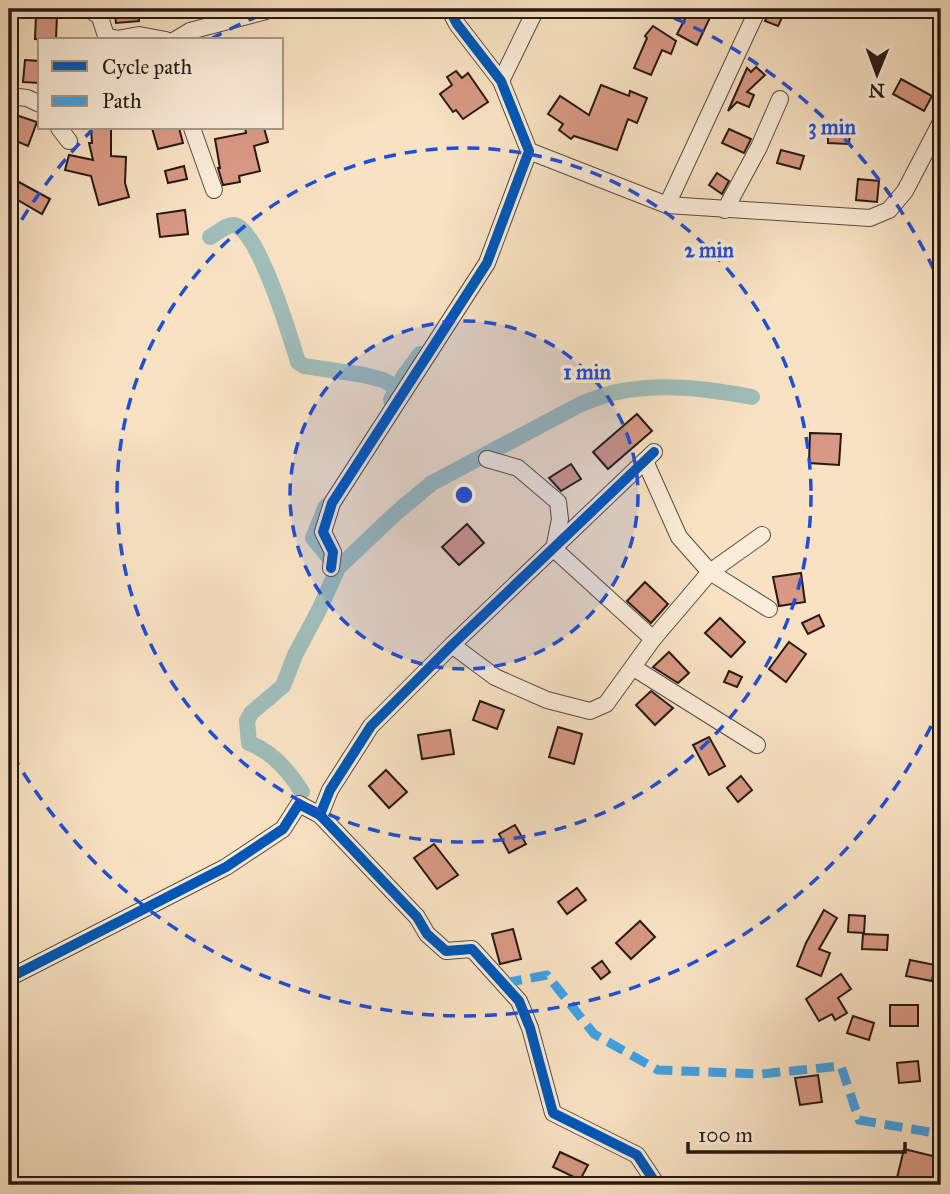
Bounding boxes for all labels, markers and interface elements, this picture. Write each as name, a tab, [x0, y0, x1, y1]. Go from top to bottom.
legend	[38, 38, 284, 130]
north arrow	[842, 38, 912, 108]
text: Cycle path	[102, 54, 193, 80]
text: N	[868, 79, 885, 102]
text: Path	[102, 88, 142, 114]
text: 3 min	[808, 114, 856, 140]
text: 2 min	[684, 237, 734, 263]
text: 1 min	[563, 359, 611, 385]
centre of rings	[452, 483, 476, 507]
scale bar	[688, 1110, 904, 1154]
text: 100 m	[698, 1122, 753, 1148]

